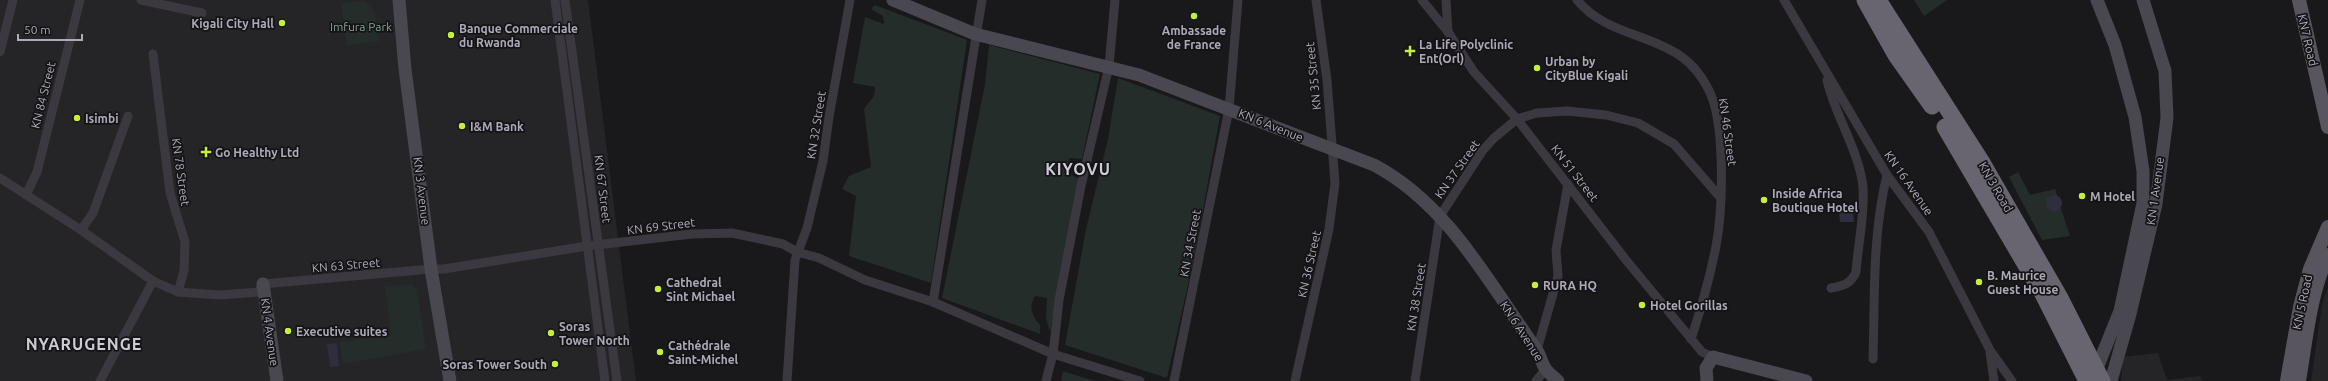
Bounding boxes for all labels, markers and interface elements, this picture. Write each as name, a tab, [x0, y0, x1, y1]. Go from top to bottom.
marker: Ambassade de France	[1189, 11, 1199, 21]
street label: KN7 Road	[2296, 13, 2320, 67]
scale bar	[18, 16, 82, 42]
place label: Kigali City Hall	[191, 17, 274, 30]
marker: Kigali City Hall	[277, 18, 287, 28]
park label: Imfura Park	[330, 20, 392, 33]
place label: Banque Commerciale du Rwanda	[459, 22, 578, 49]
text: 50 m	[24, 23, 51, 36]
place label: Ambassade de France	[1162, 24, 1226, 51]
marker: Banque Commerciale du Rwanda	[446, 30, 456, 40]
place label: La Life Polyclinic Ent(Orl)	[1419, 38, 1513, 66]
street label: KN 35 Street	[1303, 41, 1323, 111]
marker: La Life Polyclinic Ent(Orl)	[1404, 45, 1416, 57]
place label: Urban by CityBlue Kigali	[1545, 55, 1628, 82]
street label: KN 84 Street	[28, 60, 58, 130]
marker: Urban by CityBlue Kigali	[1532, 63, 1542, 73]
street label: KN 32 Street	[804, 90, 828, 160]
street label: KN 46 Street	[1717, 97, 1739, 167]
street label: KN 6 Avenue	[1237, 106, 1305, 144]
place label: Isimbi	[85, 112, 118, 125]
marker: Isimbi	[72, 113, 82, 123]
place label: I&M Bank	[470, 120, 524, 133]
marker: I&M Bank	[457, 121, 467, 131]
street label: KN 78 Street	[170, 137, 192, 207]
street label: KN 37 Street	[1432, 137, 1482, 201]
street label: KN 51 Street	[1549, 142, 1601, 204]
marker: Go Healthy Ltd	[200, 146, 212, 158]
place label: Go Healthy Ltd	[215, 146, 299, 159]
street label: KN 16 Avenue	[1882, 148, 1936, 218]
street label: KN 67 Street	[592, 154, 614, 224]
street label: KN 3 Avenue	[411, 156, 433, 226]
street label: KN 1 Avenue	[2144, 156, 2166, 226]
district label: KIYOVU	[1045, 160, 1111, 178]
street label: KN 3 Road	[1976, 160, 2016, 214]
place label: Inside Africa Boutique Hotel	[1772, 187, 1858, 214]
place label: M Hotel	[2090, 190, 2135, 203]
marker: M Hotel	[2077, 191, 2087, 201]
marker: Inside Africa Boutique Hotel	[1759, 195, 1769, 205]
street label: KN 34 Street	[1177, 208, 1203, 278]
street label: KN 69 Street	[626, 215, 696, 237]
street label: KN 36 Street	[1295, 229, 1323, 299]
street label: KN 63 Street	[311, 256, 381, 274]
street label: KN 38 Street	[1404, 262, 1428, 332]
place label: B. Maurice Guest House	[1987, 269, 2059, 296]
street label: KN 5 Road	[2290, 273, 2314, 331]
place label: Cathedral Sint Michael	[666, 276, 736, 303]
marker: B. Maurice Guest House	[1974, 277, 1984, 287]
place label: RURA HQ	[1543, 279, 1597, 292]
marker: RURA HQ	[1530, 280, 1540, 290]
marker: Cathedral Sint Michael	[653, 284, 663, 294]
street label: KN 4 Avenue	[259, 297, 281, 367]
street label: KN 6 Avenue	[1498, 299, 1546, 363]
place label: Hotel Gorillas	[1650, 299, 1728, 312]
marker: Hotel Gorillas	[1637, 300, 1647, 310]
place label: Soras Tower North	[559, 320, 630, 347]
place label: Executive suites	[296, 325, 388, 338]
marker: Executive suites	[283, 326, 293, 336]
marker: Soras Tower North	[546, 328, 556, 338]
district label: NYARUGENGE	[26, 335, 142, 353]
place label: Cathédrale Saint-Michel	[668, 339, 739, 366]
marker: Cathédrale Saint-Michel	[655, 347, 665, 357]
place label: Soras Tower South	[442, 358, 547, 371]
marker: Soras Tower South	[550, 359, 560, 369]

